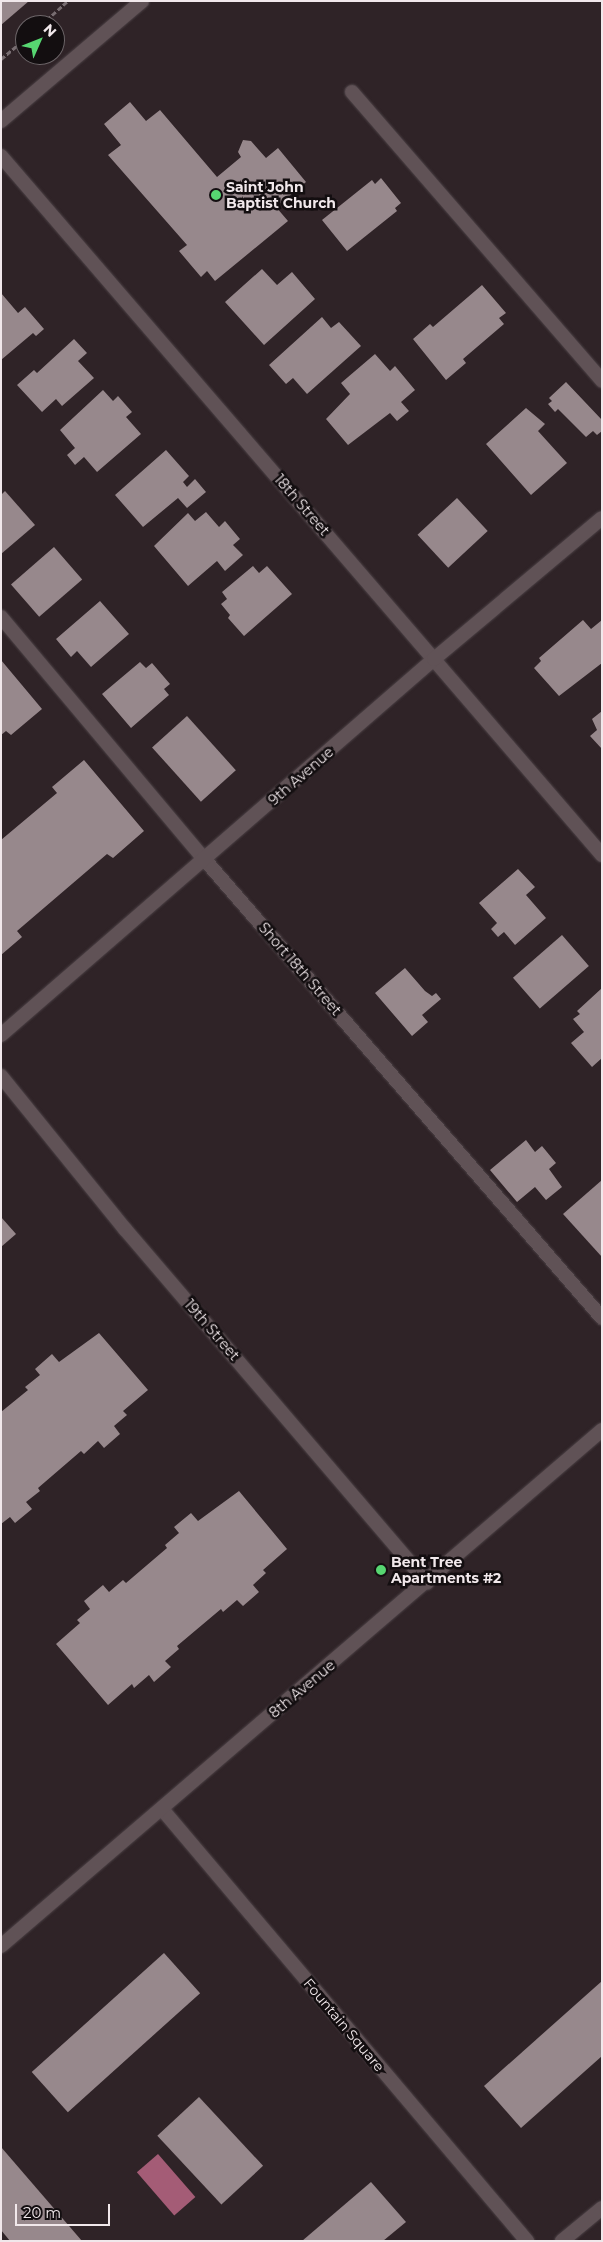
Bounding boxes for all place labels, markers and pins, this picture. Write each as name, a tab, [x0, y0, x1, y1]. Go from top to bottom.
place label: Saint John Baptist Church	[226, 179, 336, 212]
marker: Saint John Baptist Church	[210, 189, 222, 201]
place label: Bent Tree Apartments #2	[391, 1554, 501, 1586]
marker: Bent Tree Apartments #2	[375, 1564, 387, 1576]

